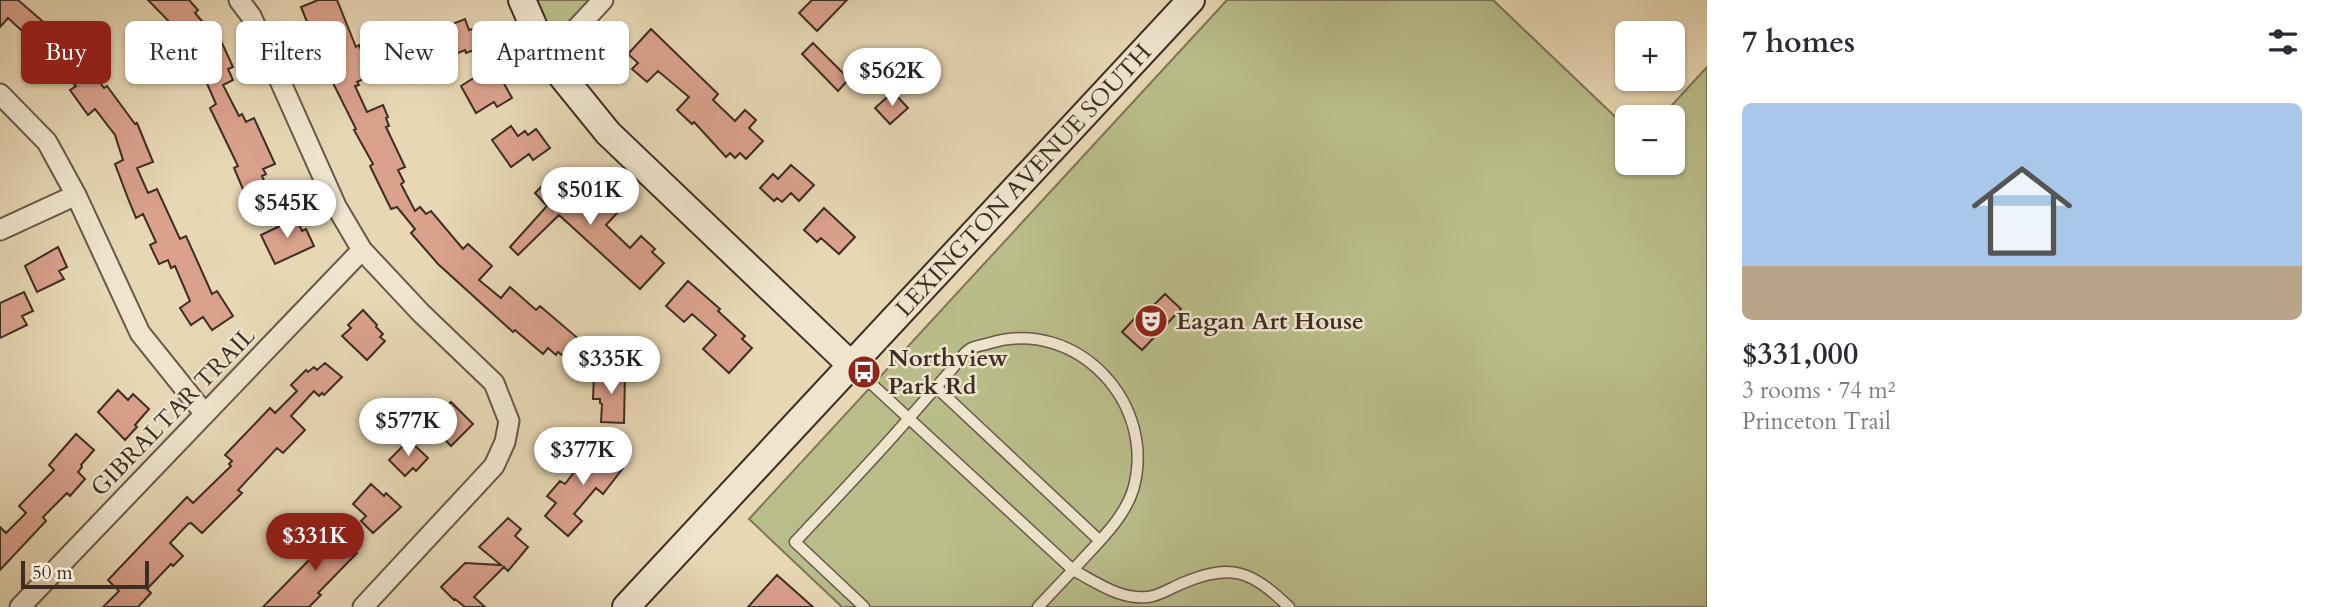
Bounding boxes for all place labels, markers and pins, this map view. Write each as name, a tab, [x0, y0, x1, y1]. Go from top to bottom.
pin: $562K	[843, 48, 941, 108]
pin: $501K	[541, 168, 639, 227]
pin: $545K	[238, 180, 336, 240]
theatre icon: Eagan Art House	[1132, 302, 1170, 340]
place label: Eagan Art House	[1176, 305, 1364, 338]
pin: $335K	[562, 336, 660, 396]
place label: Northview Park Rd	[888, 342, 1008, 403]
bus stop icon: Northview Park Rd	[845, 353, 883, 391]
pin: $577K	[359, 398, 457, 458]
pin: $377K	[534, 428, 632, 487]
pin: $331K	[266, 514, 364, 573]

